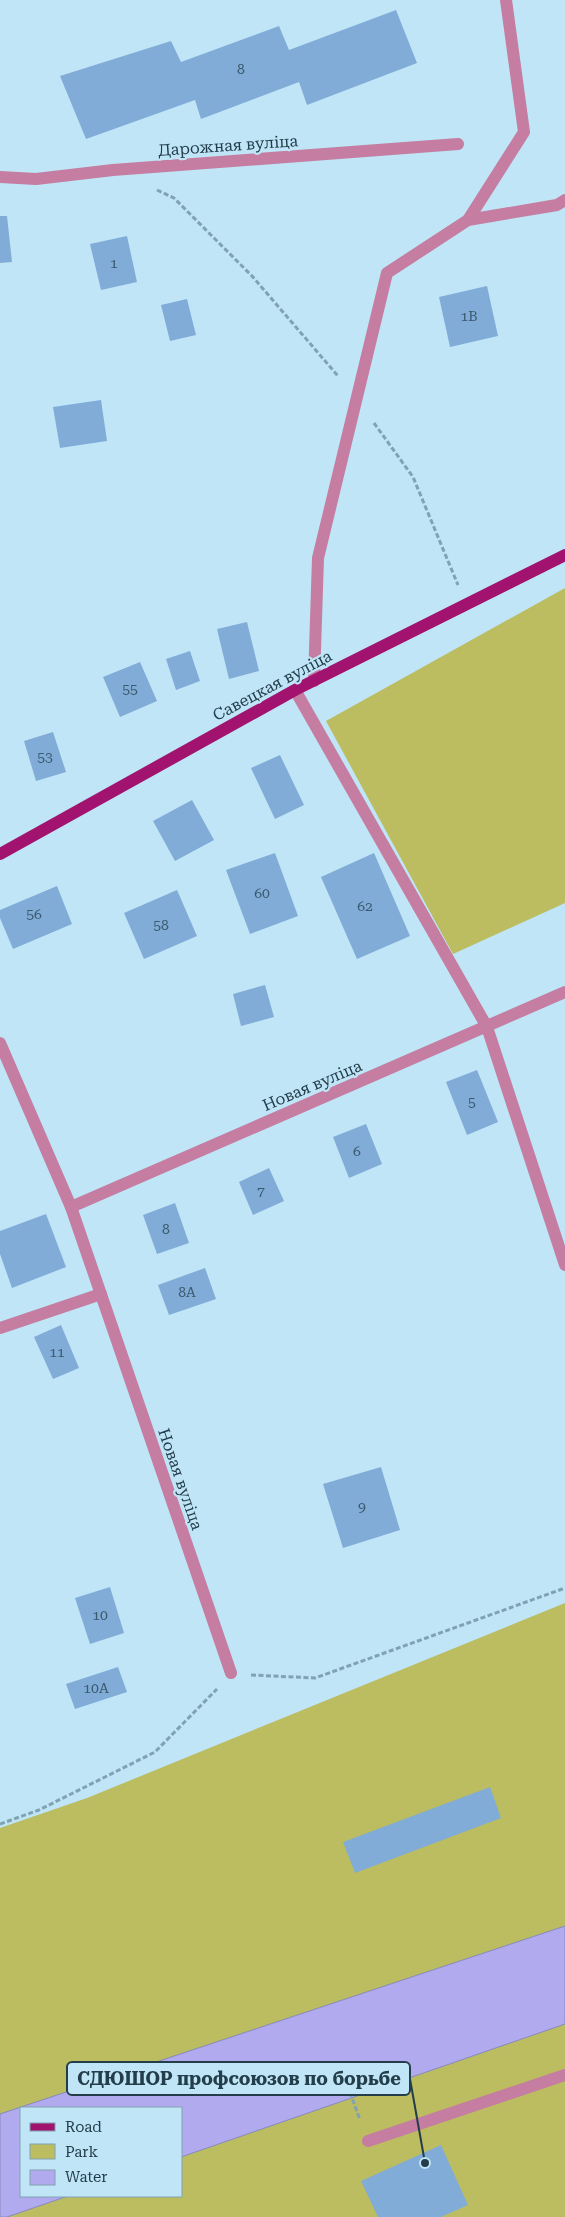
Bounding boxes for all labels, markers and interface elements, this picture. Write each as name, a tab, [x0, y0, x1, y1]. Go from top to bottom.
house number: 8	[237, 61, 245, 77]
street label: Дарожная вуліца	[157, 131, 299, 160]
house number: 1	[110, 255, 118, 271]
house number: 1В	[460, 308, 478, 324]
street label: Савецкая вуліца	[209, 646, 335, 725]
house number: 55	[122, 681, 138, 697]
house number: 53	[37, 749, 53, 765]
house number: 60	[254, 885, 270, 901]
house number: 62	[357, 898, 373, 914]
house number: 56	[26, 906, 42, 922]
house number: 58	[153, 917, 169, 933]
street label: Новая вуліца	[260, 1056, 365, 1115]
house number: 5	[468, 1094, 476, 1110]
house number: 6	[353, 1143, 361, 1159]
house number: 7	[257, 1183, 265, 1199]
house number: 8	[162, 1221, 170, 1237]
house number: 8А	[178, 1284, 196, 1300]
house number: 11	[49, 1344, 65, 1360]
street label: Новая вуліца	[154, 1426, 207, 1533]
house number: 9	[358, 1499, 366, 1515]
house number: 10	[92, 1607, 108, 1623]
house number: 10А	[83, 1680, 109, 1696]
callout: СДЮШОР профсоюзов по борьбе	[67, 2062, 410, 2095]
text: СДЮШОР профсоюзов по борьбе	[77, 2068, 401, 2089]
legend	[20, 2107, 182, 2197]
text: Road	[65, 2118, 102, 2136]
text: Park	[65, 2143, 99, 2161]
text: Water	[65, 2168, 107, 2186]

